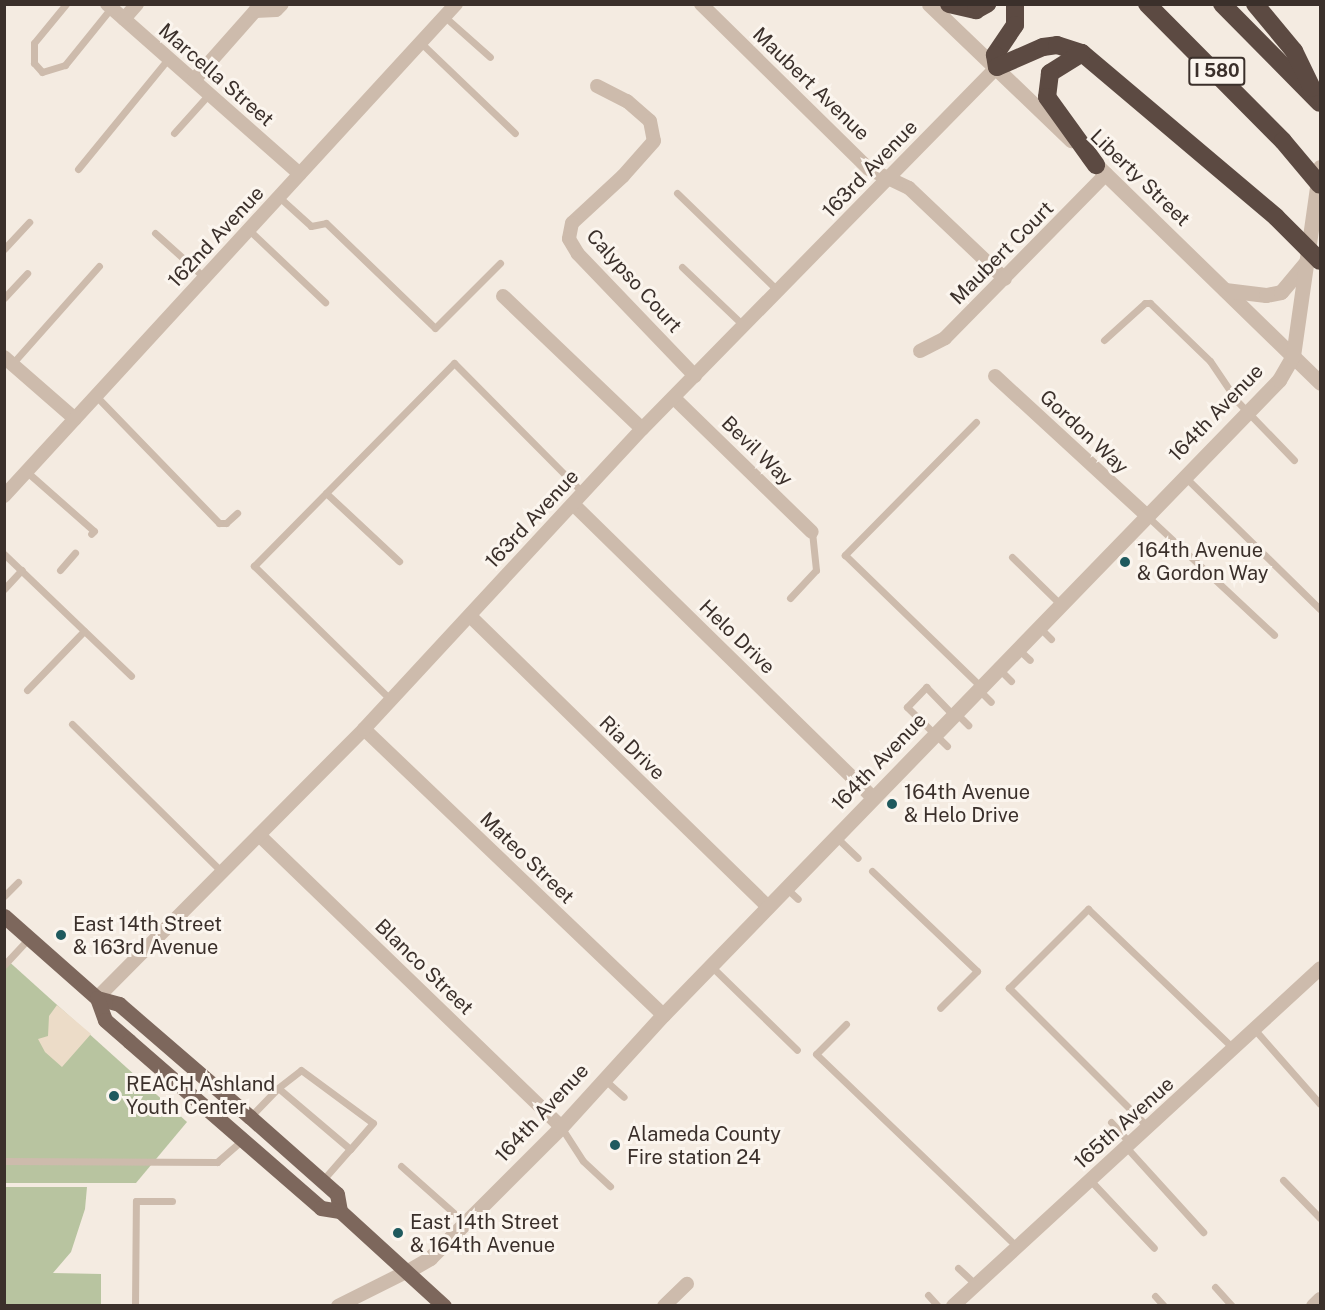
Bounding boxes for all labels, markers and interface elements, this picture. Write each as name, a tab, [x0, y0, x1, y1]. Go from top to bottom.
street label: Marcella Street	[154, 19, 278, 131]
street label: Maubert Avenue	[748, 22, 874, 146]
road number: I 580	[1187, 56, 1247, 86]
street label: 163rd Avenue	[818, 115, 922, 223]
street label: Liberty Street	[1085, 125, 1195, 231]
street label: 162nd Avenue	[163, 181, 269, 293]
street label: Maubert Court	[945, 196, 1059, 310]
street label: Calypso Court	[581, 224, 687, 338]
street label: 164th Avenue	[1164, 359, 1268, 467]
street label: Gordon Way	[1035, 385, 1133, 479]
street label: Bevil Way	[716, 411, 798, 491]
street label: 163rd Avenue	[480, 465, 584, 573]
place label: 164th Avenue & Gordon Way	[1137, 538, 1269, 585]
marker: 164th Avenue & Gordon Way	[1118, 555, 1132, 569]
street label: Helo Drive	[694, 595, 780, 679]
street label: 164th Avenue	[827, 708, 931, 816]
street label: Ria Drive	[594, 711, 670, 785]
place label: 164th Avenue & Helo Drive	[904, 780, 1030, 827]
marker: 164th Avenue & Helo Drive	[885, 797, 899, 811]
street label: Mateo Street	[475, 807, 579, 909]
place label: East 14th Street & 163rd Avenue	[73, 912, 222, 959]
street label: Blanco Street	[370, 914, 478, 1020]
marker: East 14th Street & 163rd Avenue	[54, 928, 68, 942]
street label: 164th Avenue	[490, 1059, 594, 1167]
place label: REACH Ashland Youth Center	[126, 1072, 275, 1119]
street label: 165th Avenue	[1069, 1072, 1179, 1174]
marker: REACH Ashland Youth Center	[107, 1089, 121, 1103]
place label: Alameda County Fire station 24	[627, 1122, 781, 1169]
marker: Alameda County Fire station 24	[608, 1138, 622, 1152]
place label: East 14th Street & 164th Avenue	[410, 1210, 559, 1257]
marker: East 14th Street & 164th Avenue	[391, 1226, 405, 1240]

